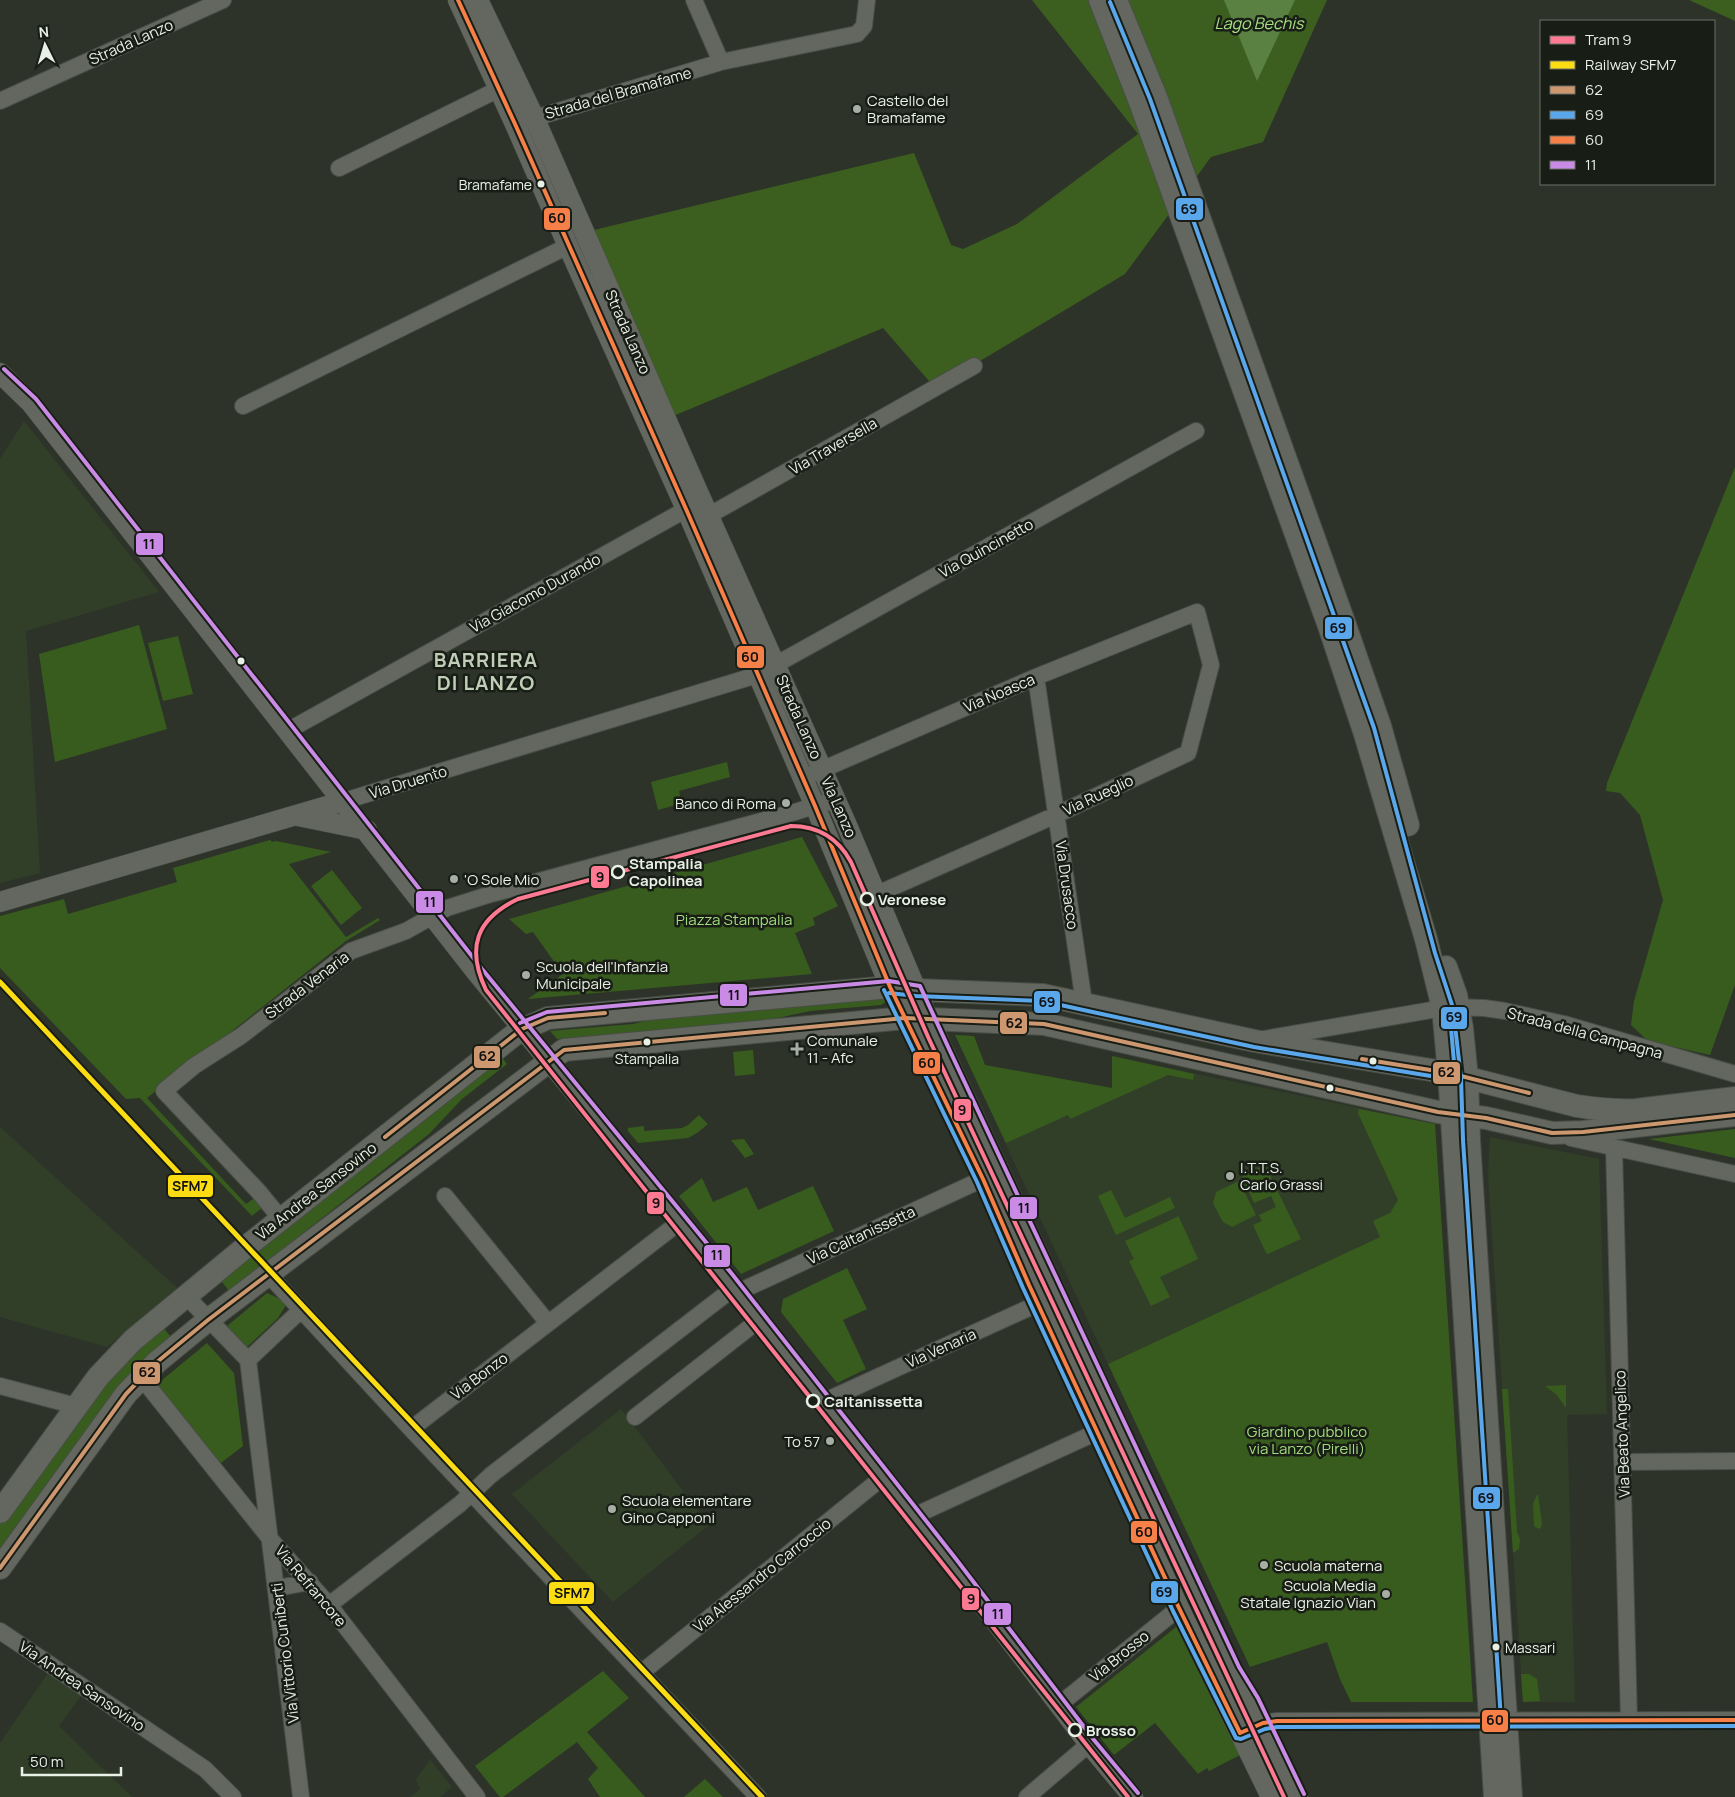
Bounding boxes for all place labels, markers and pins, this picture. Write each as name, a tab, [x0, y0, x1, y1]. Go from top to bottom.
place label: Castello del Bramafame	[867, 90, 948, 128]
marker: Castello del Bramafame	[851, 103, 863, 115]
place label: Bramafame	[459, 175, 532, 194]
marker: Bramafame	[536, 179, 546, 189]
unlabelled marker	[236, 656, 246, 666]
place label: Banco di Roma	[675, 793, 776, 814]
marker: Banco di Roma	[780, 797, 792, 809]
place label: Stampalia Capolinea	[629, 853, 702, 891]
marker: Stampalia Capolinea	[611, 865, 625, 879]
place label: 'O Sole Mio	[464, 869, 540, 890]
marker: 'O Sole Mio	[448, 873, 460, 885]
place label: Veronese	[878, 889, 946, 910]
marker: Veronese	[860, 892, 874, 906]
place label: Scuola dell'Infanzia Municipale	[536, 956, 668, 994]
marker: Scuola dell'Infanzia Municipale	[520, 969, 532, 981]
place label: Comunale 11 - Afc	[807, 1030, 878, 1068]
marker: Stampalia	[642, 1037, 652, 1047]
marker: Comunale 11 - Afc	[791, 1043, 803, 1055]
place label: Stampalia	[615, 1049, 679, 1068]
unlabelled marker	[1368, 1056, 1378, 1066]
unlabelled marker	[1325, 1083, 1335, 1093]
place label: I.T.T.S. Carlo Grassi	[1240, 1157, 1323, 1195]
marker: I.T.T.S. Carlo Grassi	[1224, 1170, 1236, 1182]
place label: Caltanissetta	[824, 1391, 923, 1412]
marker: Caltanissetta	[806, 1394, 820, 1408]
place label: To 57	[784, 1431, 820, 1452]
marker: To 57	[824, 1435, 836, 1447]
place label: Scuola elementare Gino Capponi	[622, 1490, 752, 1528]
marker: Scuola elementare Gino Capponi	[606, 1503, 618, 1515]
place label: Scuola materna	[1274, 1555, 1382, 1576]
marker: Scuola materna	[1258, 1559, 1270, 1571]
place label: Scuola Media Statale Ignazio Vian	[1240, 1575, 1376, 1613]
marker: Scuola Media Statale Ignazio Vian	[1380, 1588, 1392, 1600]
place label: Massari	[1505, 1638, 1555, 1657]
marker: Massari	[1491, 1642, 1501, 1652]
place label: Brosso	[1086, 1720, 1136, 1741]
marker: Brosso	[1068, 1723, 1082, 1737]

